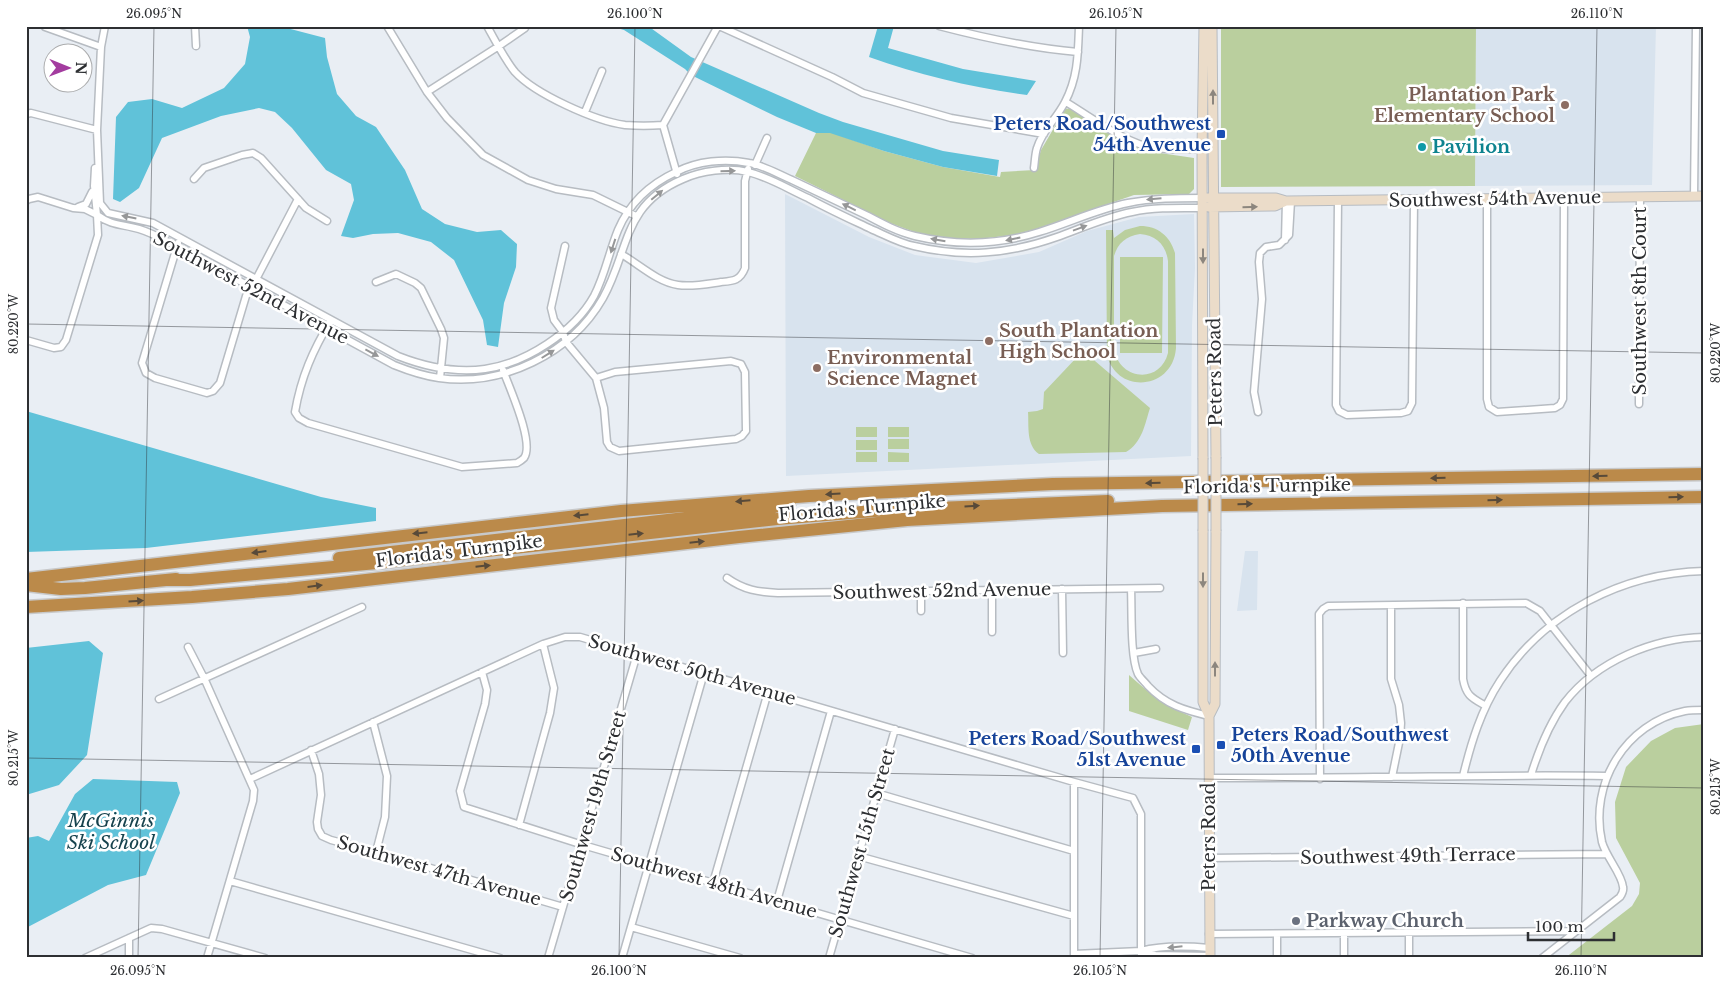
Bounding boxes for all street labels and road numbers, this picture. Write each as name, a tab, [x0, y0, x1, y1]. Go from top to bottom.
street label: Southwest 54th Avenue	[1388, 186, 1602, 212]
street label: Southwest 8th Court	[1629, 206, 1651, 395]
street label: Southwest 52nd Avenue	[149, 227, 353, 349]
street label: Peters Road	[1203, 317, 1227, 427]
street label: Florida's Turnpike	[1183, 474, 1351, 498]
street label: Florida's Turnpike	[777, 490, 947, 526]
street label: Florida's Turnpike	[374, 530, 544, 572]
street label: Southwest 52nd Avenue	[833, 578, 1051, 604]
street label: Southwest 50th Avenue	[586, 630, 798, 710]
street label: Southwest 19th Street	[555, 708, 631, 904]
street label: Southwest 15th Street	[824, 745, 900, 940]
street label: Peters Road	[1198, 782, 1220, 892]
street label: Southwest 47th Avenue	[334, 831, 544, 911]
street label: Southwest 48th Avenue	[608, 843, 820, 923]
street label: Southwest 49th Terrace	[1300, 843, 1516, 869]

